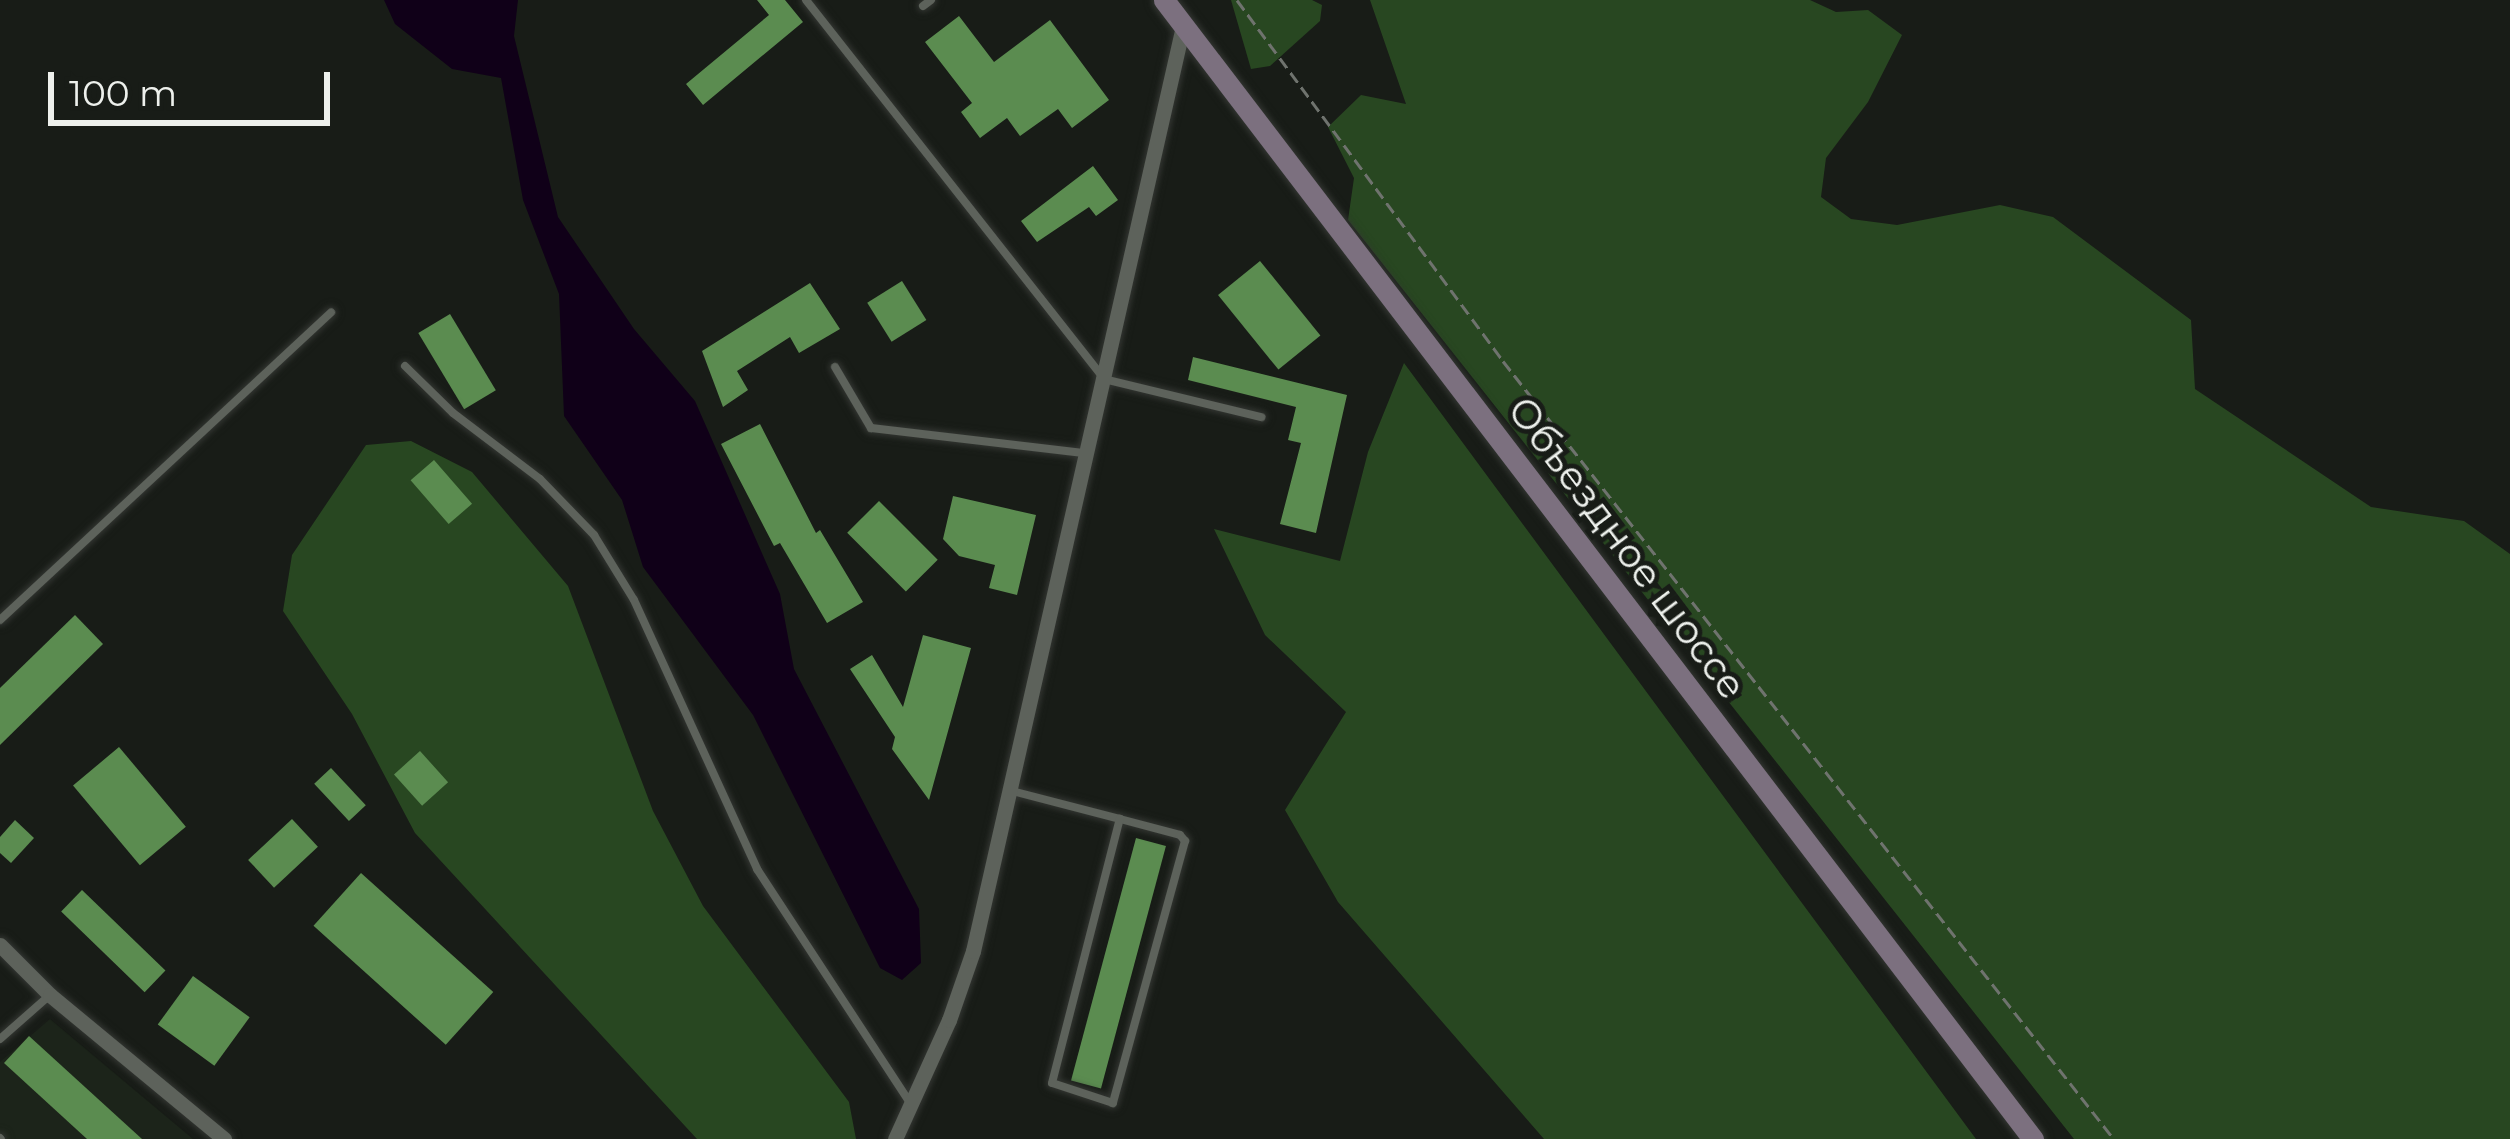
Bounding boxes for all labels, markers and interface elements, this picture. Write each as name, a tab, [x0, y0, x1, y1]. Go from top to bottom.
scale bar	[54, 48, 336, 122]
text: 100 m	[69, 71, 177, 115]
street label: Объездное шоссе	[1498, 388, 1756, 708]

